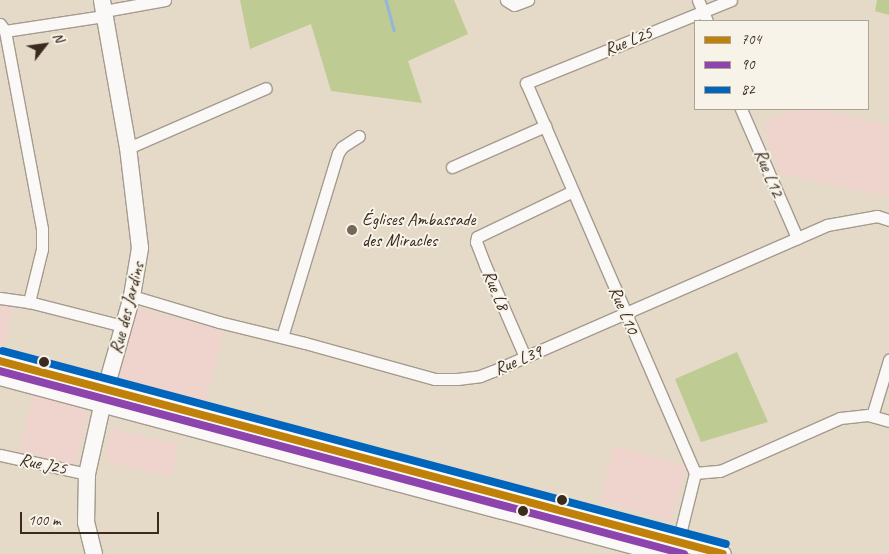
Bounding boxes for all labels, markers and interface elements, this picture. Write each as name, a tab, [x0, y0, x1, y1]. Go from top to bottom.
north arrow	[20, 20, 70, 70]
legend	[694, 20, 869, 110]
street label: Rue L25	[601, 22, 655, 60]
text: N	[49, 29, 68, 45]
text: 704	[741, 30, 761, 49]
text: 90	[741, 55, 755, 74]
text: 82	[741, 80, 755, 99]
street label: Rue L12	[749, 146, 789, 200]
place label: Églises Ambassade des Miracles	[362, 209, 474, 252]
marker: Églises Ambassade des Miracles	[346, 224, 358, 236]
street label: Rue des Jardins	[105, 260, 149, 356]
street label: Rue L8	[478, 267, 514, 313]
street label: Rue L10	[604, 283, 644, 337]
street label: Rue L39	[491, 340, 545, 380]
unlabelled marker	[39, 357, 49, 367]
street label: Rue J25	[17, 448, 69, 480]
unlabelled marker	[557, 495, 567, 505]
scale bar	[22, 502, 161, 534]
unlabelled marker	[518, 506, 528, 516]
text: 100 m	[28, 511, 60, 530]

